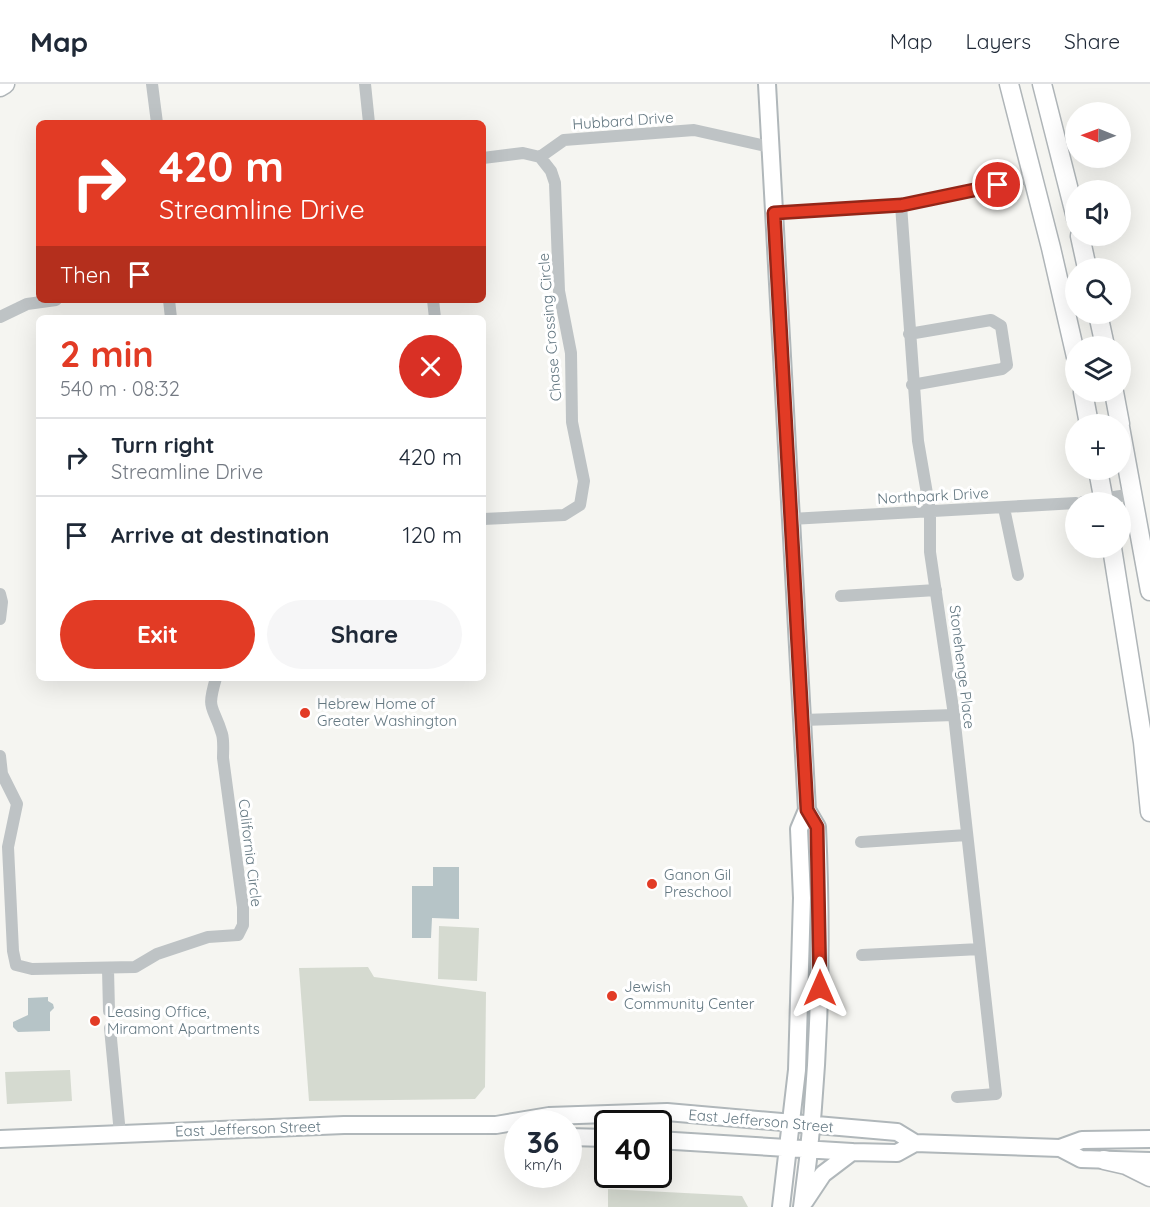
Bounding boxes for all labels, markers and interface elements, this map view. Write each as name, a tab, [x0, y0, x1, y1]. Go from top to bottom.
text: Map	[30, 24, 88, 59]
text: Map	[890, 28, 933, 54]
text: Layers	[966, 28, 1031, 54]
text: Share	[1064, 28, 1120, 54]
north arrow	[1065, 102, 1131, 168]
map controls	[1065, 102, 1131, 558]
street label: Hubbard Drive	[572, 107, 674, 134]
text: 420 m	[159, 140, 284, 193]
icon: right	[60, 144, 138, 222]
pin	[972, 159, 1023, 210]
icon: arrive	[981, 168, 1014, 201]
button: sound	[1065, 180, 1131, 246]
text: Streamline Drive	[159, 192, 365, 226]
street label: Chase Crossing Circle	[534, 252, 565, 402]
icon: arrive	[123, 258, 156, 291]
button: search	[1065, 258, 1131, 324]
text: Then	[60, 261, 111, 289]
text: 2 min	[60, 331, 154, 376]
button: close	[399, 335, 462, 398]
button: layers	[1065, 336, 1131, 402]
text: 540 m · 08:32	[60, 376, 180, 401]
button: +	[1065, 414, 1131, 480]
text: Turn right	[111, 431, 215, 459]
icon: right	[60, 441, 93, 474]
text: 420 m	[399, 443, 462, 471]
text: Streamline Drive	[111, 459, 263, 484]
street label: Northpark Drive	[877, 483, 989, 508]
button: −	[1065, 492, 1131, 558]
icon: arrive	[60, 519, 93, 552]
text: Arrive at destination	[111, 521, 329, 549]
text: 120 m	[403, 521, 462, 549]
button: Exit	[60, 600, 255, 669]
button: Share	[267, 600, 462, 669]
street label: Stonehenge Place	[945, 604, 980, 730]
place label: Hebrew Home of Greater Washington	[317, 694, 457, 730]
marker: Hebrew Home of Greater Washington	[298, 706, 312, 720]
street label: California Circle	[234, 798, 267, 908]
place label: Ganon Gil Preschool	[664, 865, 732, 901]
marker: Ganon Gil Preschool	[645, 877, 659, 891]
position arrow	[788, 956, 852, 1020]
place label: Jewish Community Center	[624, 977, 755, 1013]
marker: Jewish Community Center	[605, 989, 619, 1003]
place label: Leasing Office, Miramont Apartments	[107, 1002, 260, 1038]
marker: Leasing Office, Miramont Apartments	[88, 1014, 102, 1028]
street label: East Jefferson Street	[688, 1105, 834, 1136]
speed limit sign: 40	[594, 1110, 672, 1188]
street label: East Jefferson Street	[175, 1116, 321, 1141]
text: 36	[527, 1123, 559, 1161]
text: km/h	[524, 1155, 562, 1174]

